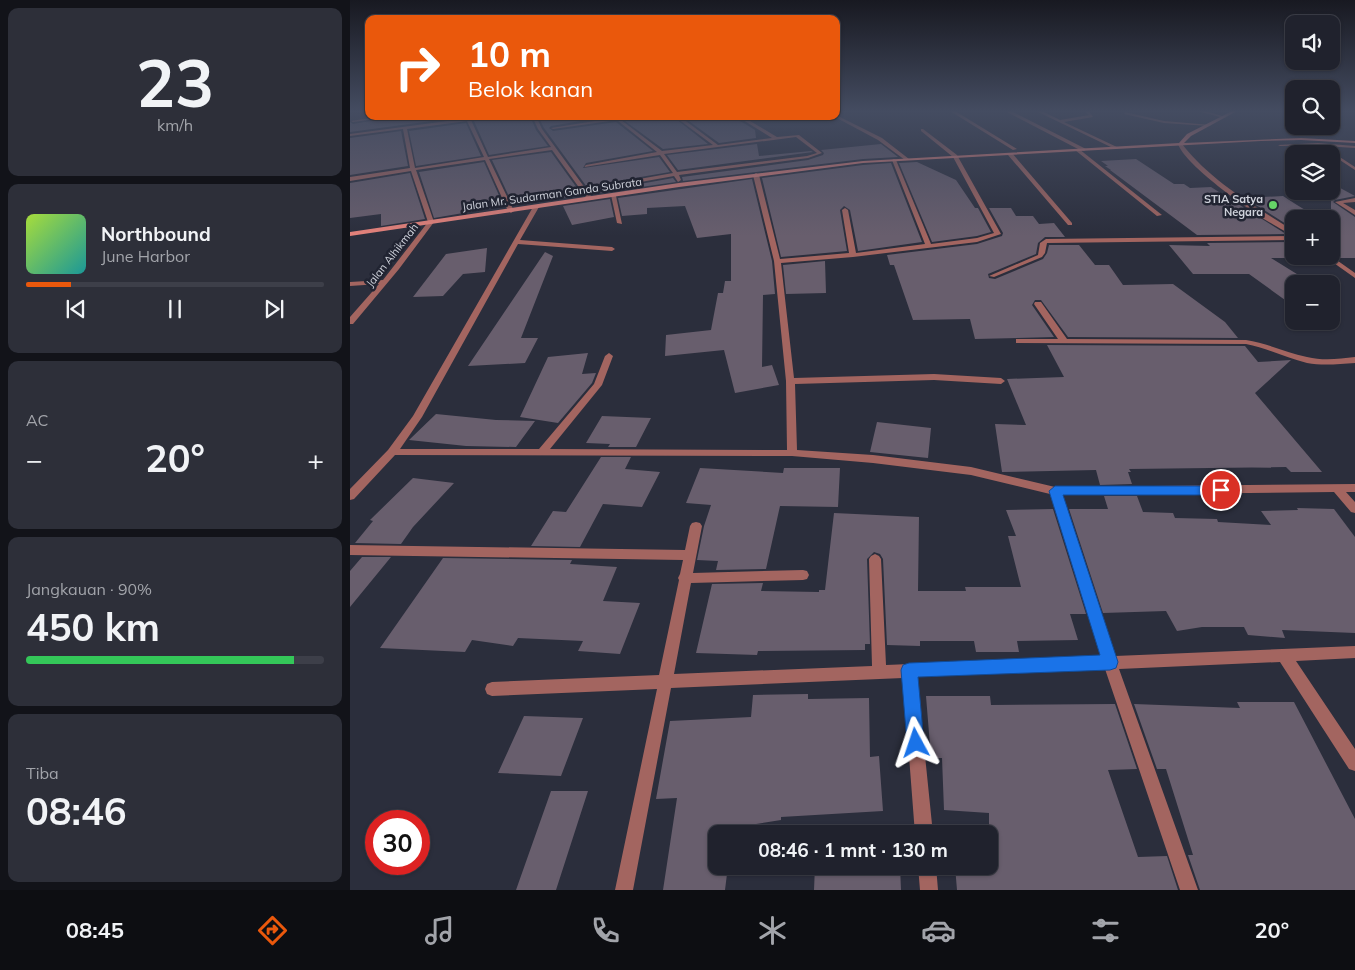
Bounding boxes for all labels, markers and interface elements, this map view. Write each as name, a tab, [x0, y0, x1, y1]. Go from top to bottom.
map controls	[1285, 15, 1340, 330]
button: sound	[1285, 15, 1340, 70]
text: 10 m	[468, 32, 551, 76]
icon: right	[385, 35, 450, 100]
text: 23	[136, 42, 214, 123]
text: Belok kanan	[468, 75, 593, 103]
button: search	[1285, 80, 1340, 135]
text: km/h	[157, 115, 193, 135]
button: layers	[1285, 145, 1340, 200]
street label: Jalan Mr. Sudarman Ganda Subrata	[461, 174, 643, 214]
place label: STIA Satya Negara	[1204, 192, 1263, 219]
marker: STIA Satya Negara	[1267, 199, 1279, 211]
button: +	[1285, 210, 1340, 265]
street label: Jalan Alhikmah	[363, 220, 421, 290]
text: Northbound	[101, 222, 211, 246]
text: June Harbor	[101, 246, 190, 266]
button: −	[1285, 275, 1340, 330]
icon: previous	[62, 295, 90, 323]
icon: pause	[161, 295, 189, 323]
icon: next	[260, 295, 288, 323]
text: AC	[26, 410, 49, 430]
text: 20°	[145, 434, 205, 482]
text: −	[26, 442, 43, 477]
text: +	[307, 442, 324, 477]
pin	[1200, 469, 1242, 511]
icon: arrive	[1207, 476, 1235, 504]
text: Jangkauan · 90%	[26, 579, 152, 599]
text: 450 km	[26, 603, 160, 651]
position arrow	[889, 716, 941, 768]
text: Tiba	[26, 763, 59, 783]
text: 08:46	[26, 787, 127, 835]
speed limit sign: 30	[365, 810, 430, 875]
text: 08:46 · 1 mnt · 130 m	[758, 838, 948, 862]
icon: directions	[255, 913, 290, 948]
icon: music	[422, 913, 457, 948]
icon: phone	[588, 913, 623, 948]
icon: climate	[755, 913, 790, 948]
icon: car	[921, 913, 956, 948]
icon: filters	[1088, 913, 1123, 948]
text: 08:45	[66, 916, 124, 944]
text: 20°	[1254, 916, 1289, 944]

